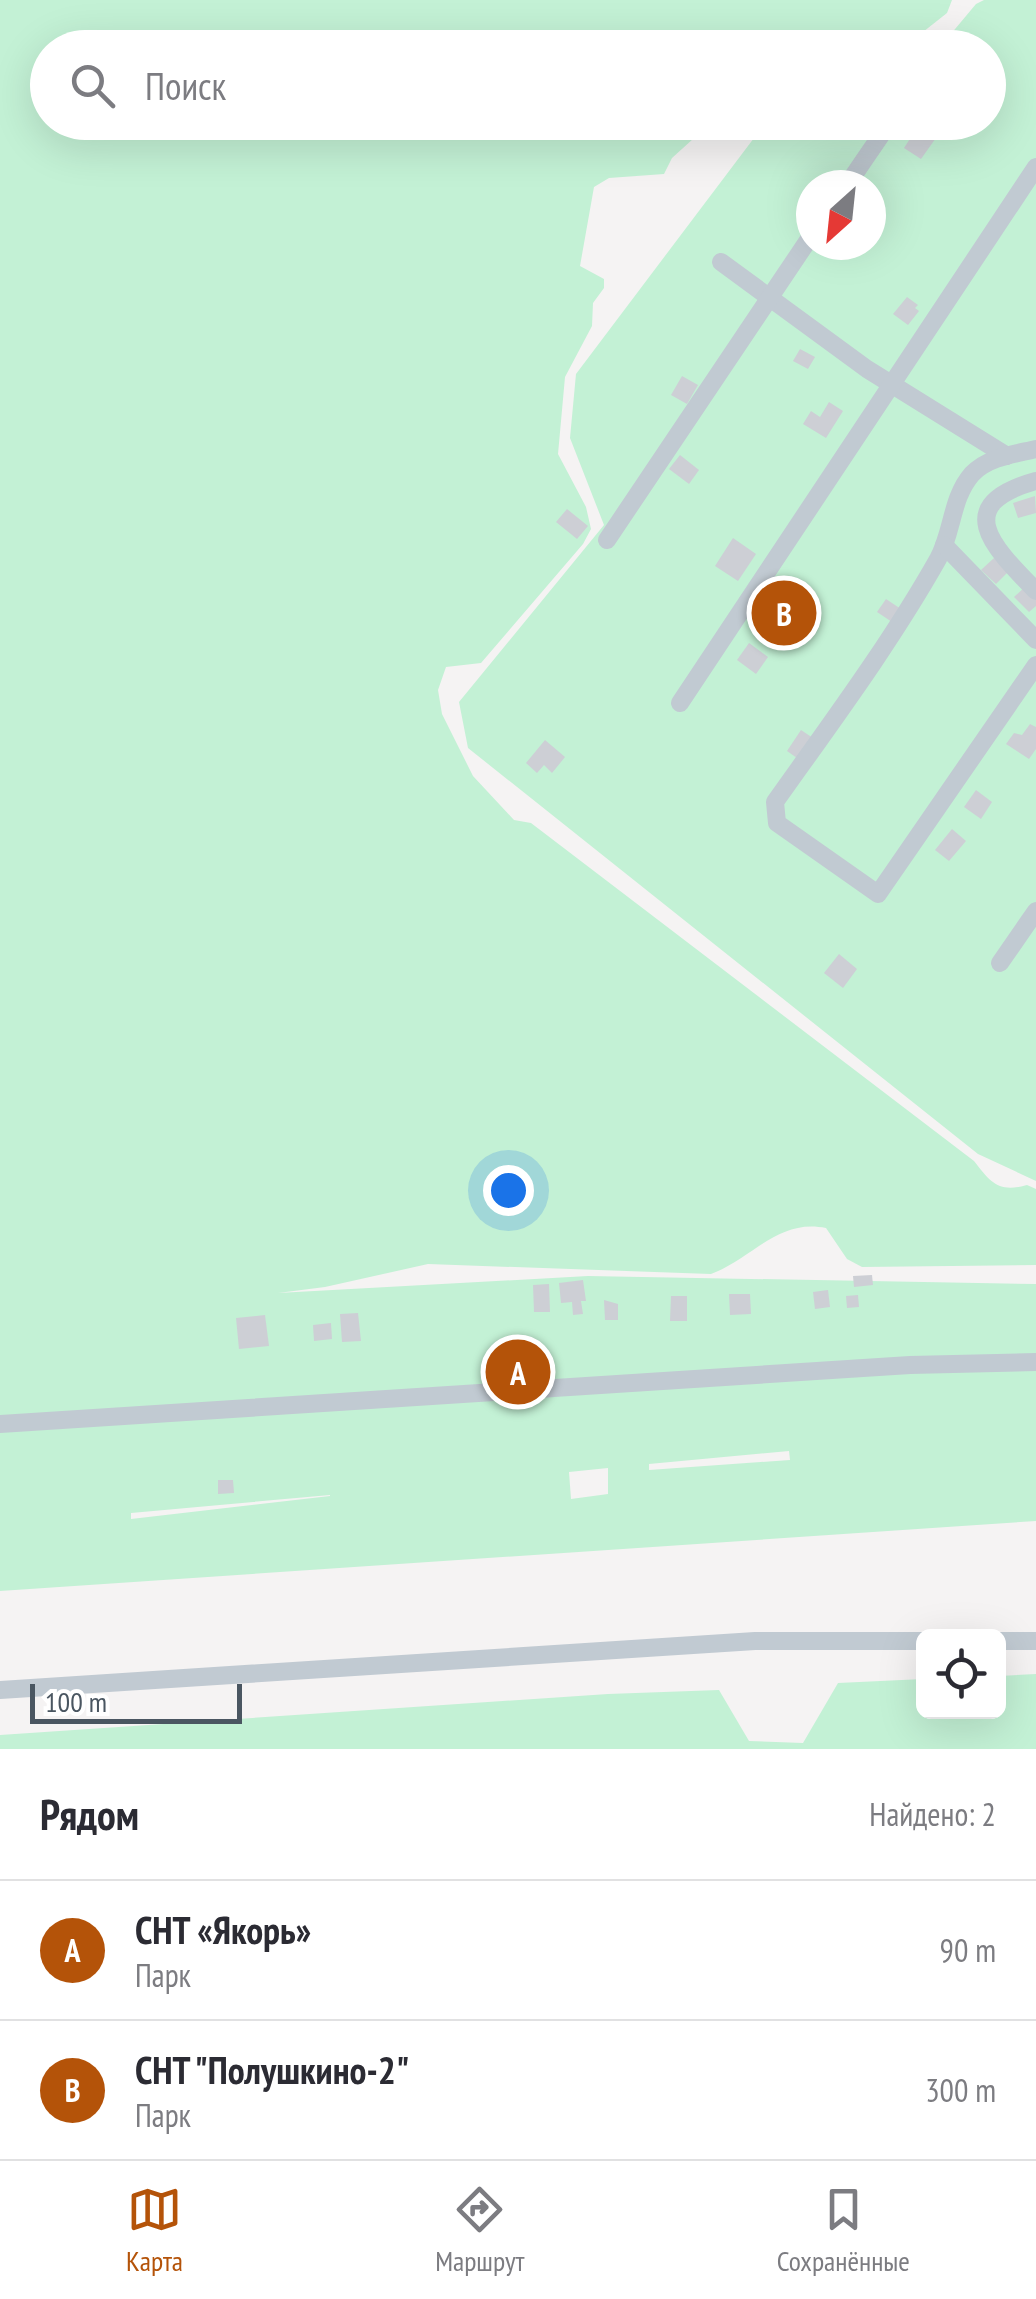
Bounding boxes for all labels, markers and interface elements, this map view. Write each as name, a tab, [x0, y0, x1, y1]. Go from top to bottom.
search box	[30, 30, 1006, 140]
icon: search	[65, 58, 120, 113]
text: Поиск	[145, 61, 226, 110]
north arrow	[796, 170, 886, 260]
pin: B	[752, 576, 816, 650]
your location	[483, 1165, 534, 1216]
pin: A	[486, 1334, 550, 1410]
map controls	[916, 1629, 1006, 1719]
button: locate	[916, 1629, 1006, 1719]
scale bar	[30, 1679, 242, 1724]
text: 100 m	[45, 1683, 107, 1720]
text: Рядом	[40, 1787, 139, 1842]
text: Найдено: 2	[869, 1793, 996, 1835]
text: СНТ «Якорь»	[135, 1905, 311, 1954]
text: A	[64, 1929, 81, 1971]
text: 90 m	[940, 1929, 996, 1971]
text: Парк	[135, 1954, 191, 1996]
text: СНТ "Полушкино-2"	[135, 2045, 409, 2094]
text: B	[65, 2069, 80, 2111]
text: 300 m	[925, 2069, 996, 2111]
text: Парк	[135, 2094, 191, 2136]
tab: Карта	[126, 2182, 183, 2279]
tab: Маршрут	[435, 2182, 525, 2279]
tab: Сохранённые	[777, 2182, 910, 2279]

